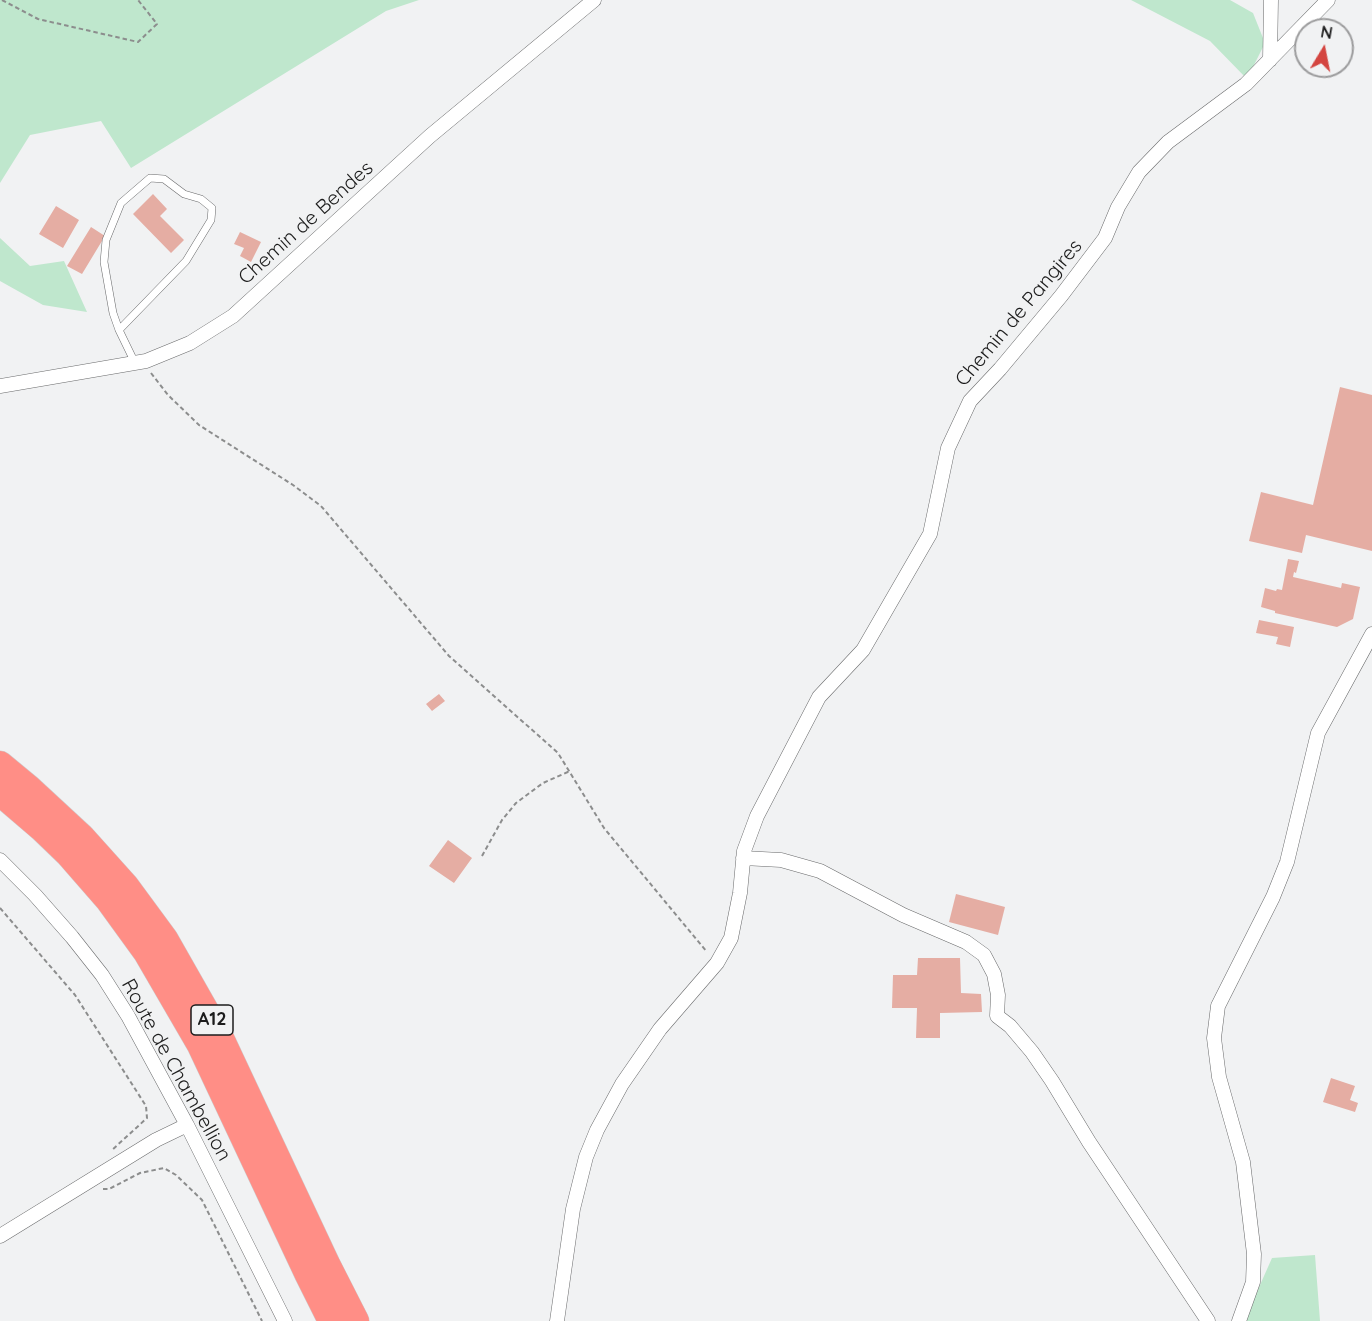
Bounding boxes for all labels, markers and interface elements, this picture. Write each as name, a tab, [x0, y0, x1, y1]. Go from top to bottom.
north arrow	[1294, 18, 1354, 78]
text: N	[1319, 21, 1334, 43]
street label: Chemin de Bendes	[234, 156, 378, 290]
street label: Chemin de Pangires	[951, 235, 1087, 391]
street label: Route de Chambellion	[116, 975, 236, 1165]
road number: A12	[191, 1005, 233, 1035]

